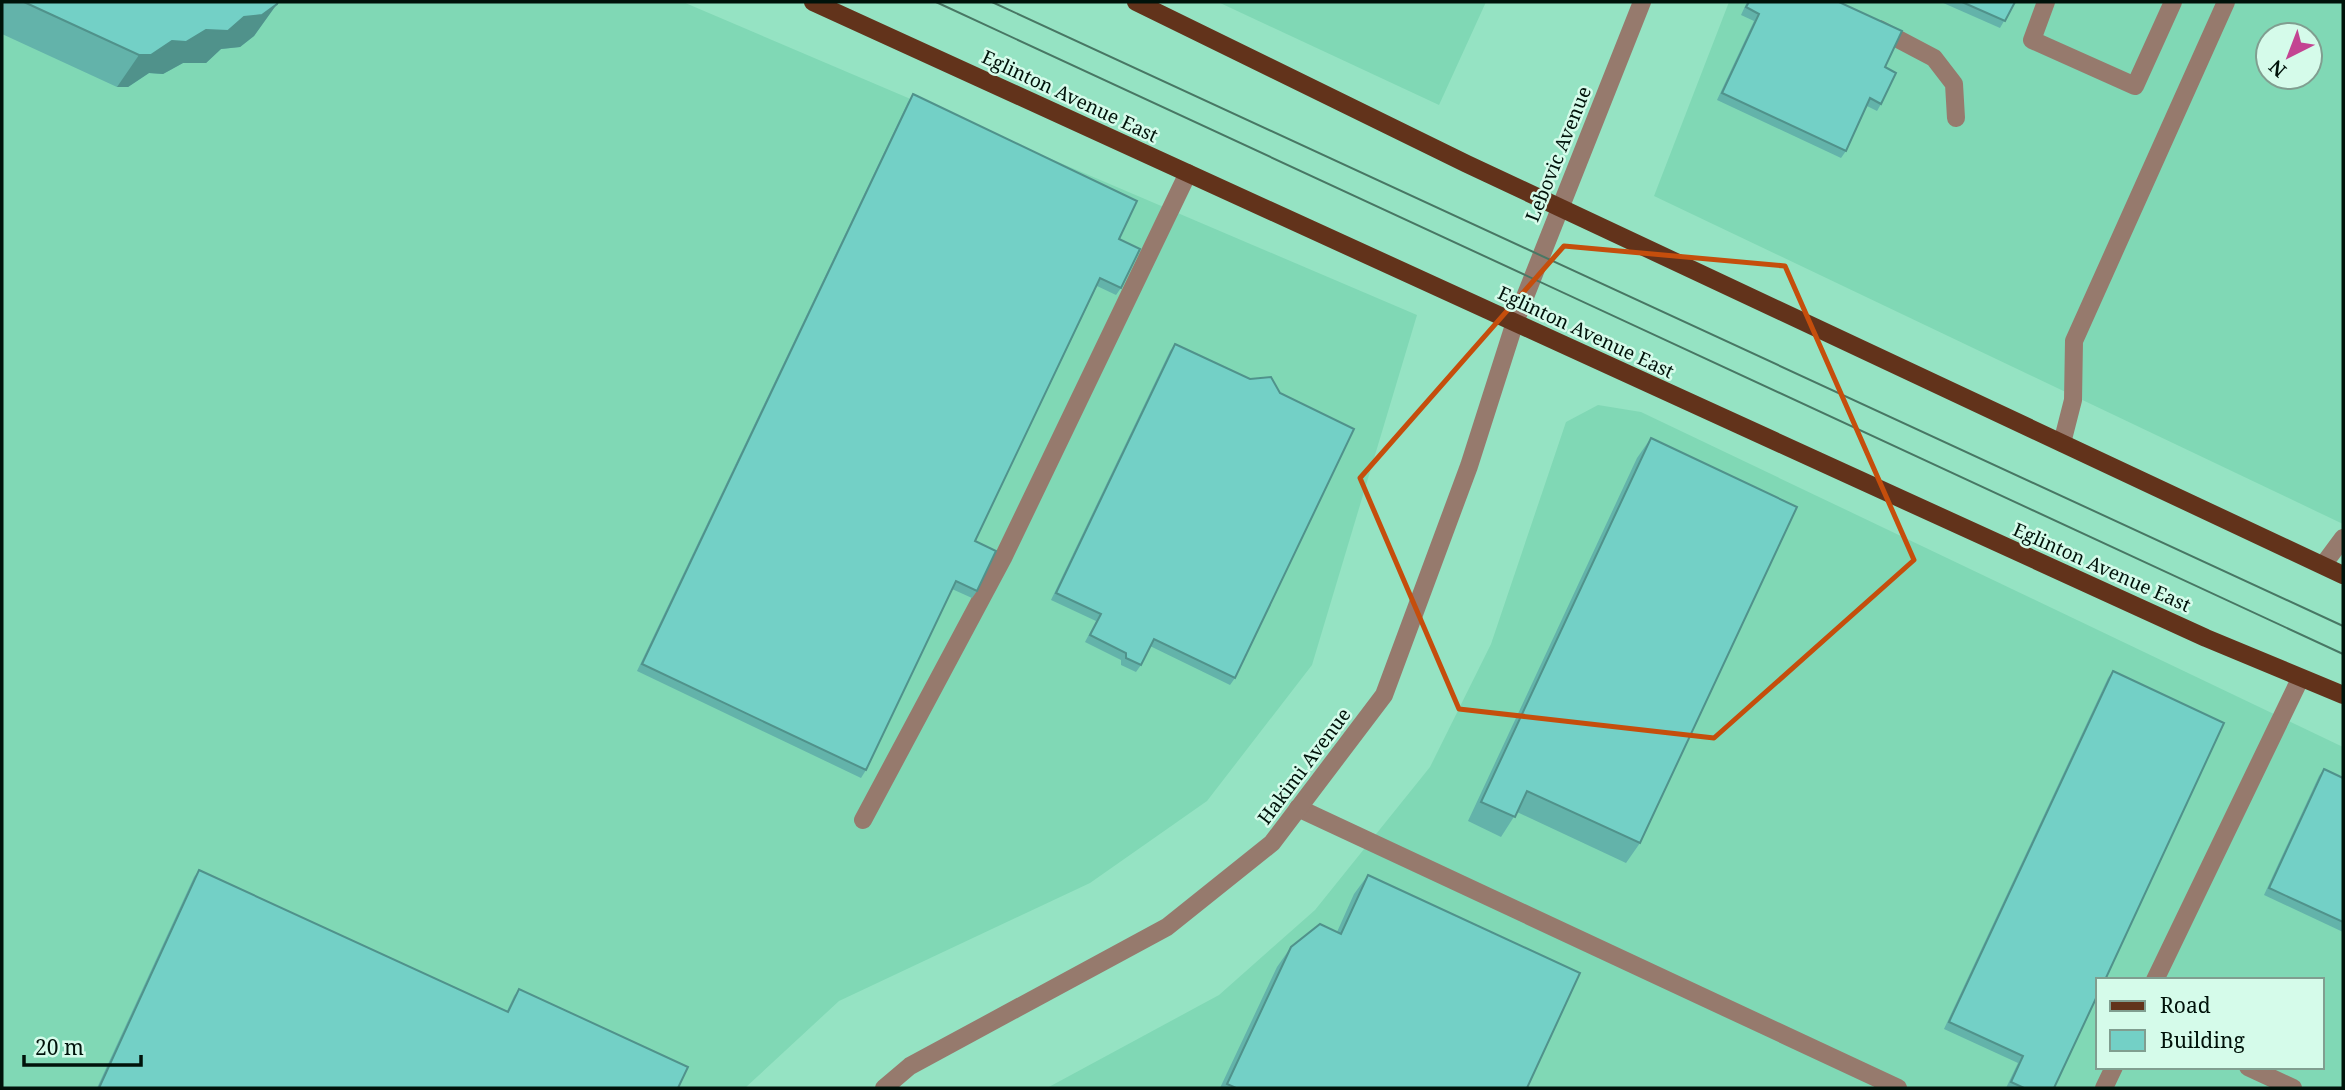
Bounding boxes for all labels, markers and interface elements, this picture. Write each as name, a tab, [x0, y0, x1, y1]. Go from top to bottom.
north arrow	[2254, 21, 2324, 91]
street label: Eglinton Avenue East	[978, 44, 1163, 148]
text: N	[2263, 54, 2292, 83]
street label: Lebovic Avenue	[1519, 82, 1597, 226]
street label: Eglinton Avenue East	[1494, 280, 1679, 384]
street label: Eglinton Avenue East	[2009, 516, 2195, 618]
street label: Hakimi Avenue	[1252, 702, 1356, 830]
legend	[2096, 978, 2324, 1069]
text: Road	[2160, 991, 2211, 1019]
scale bar	[24, 1024, 142, 1068]
text: Building	[2160, 1026, 2245, 1054]
text: 20 m	[35, 1033, 84, 1061]

